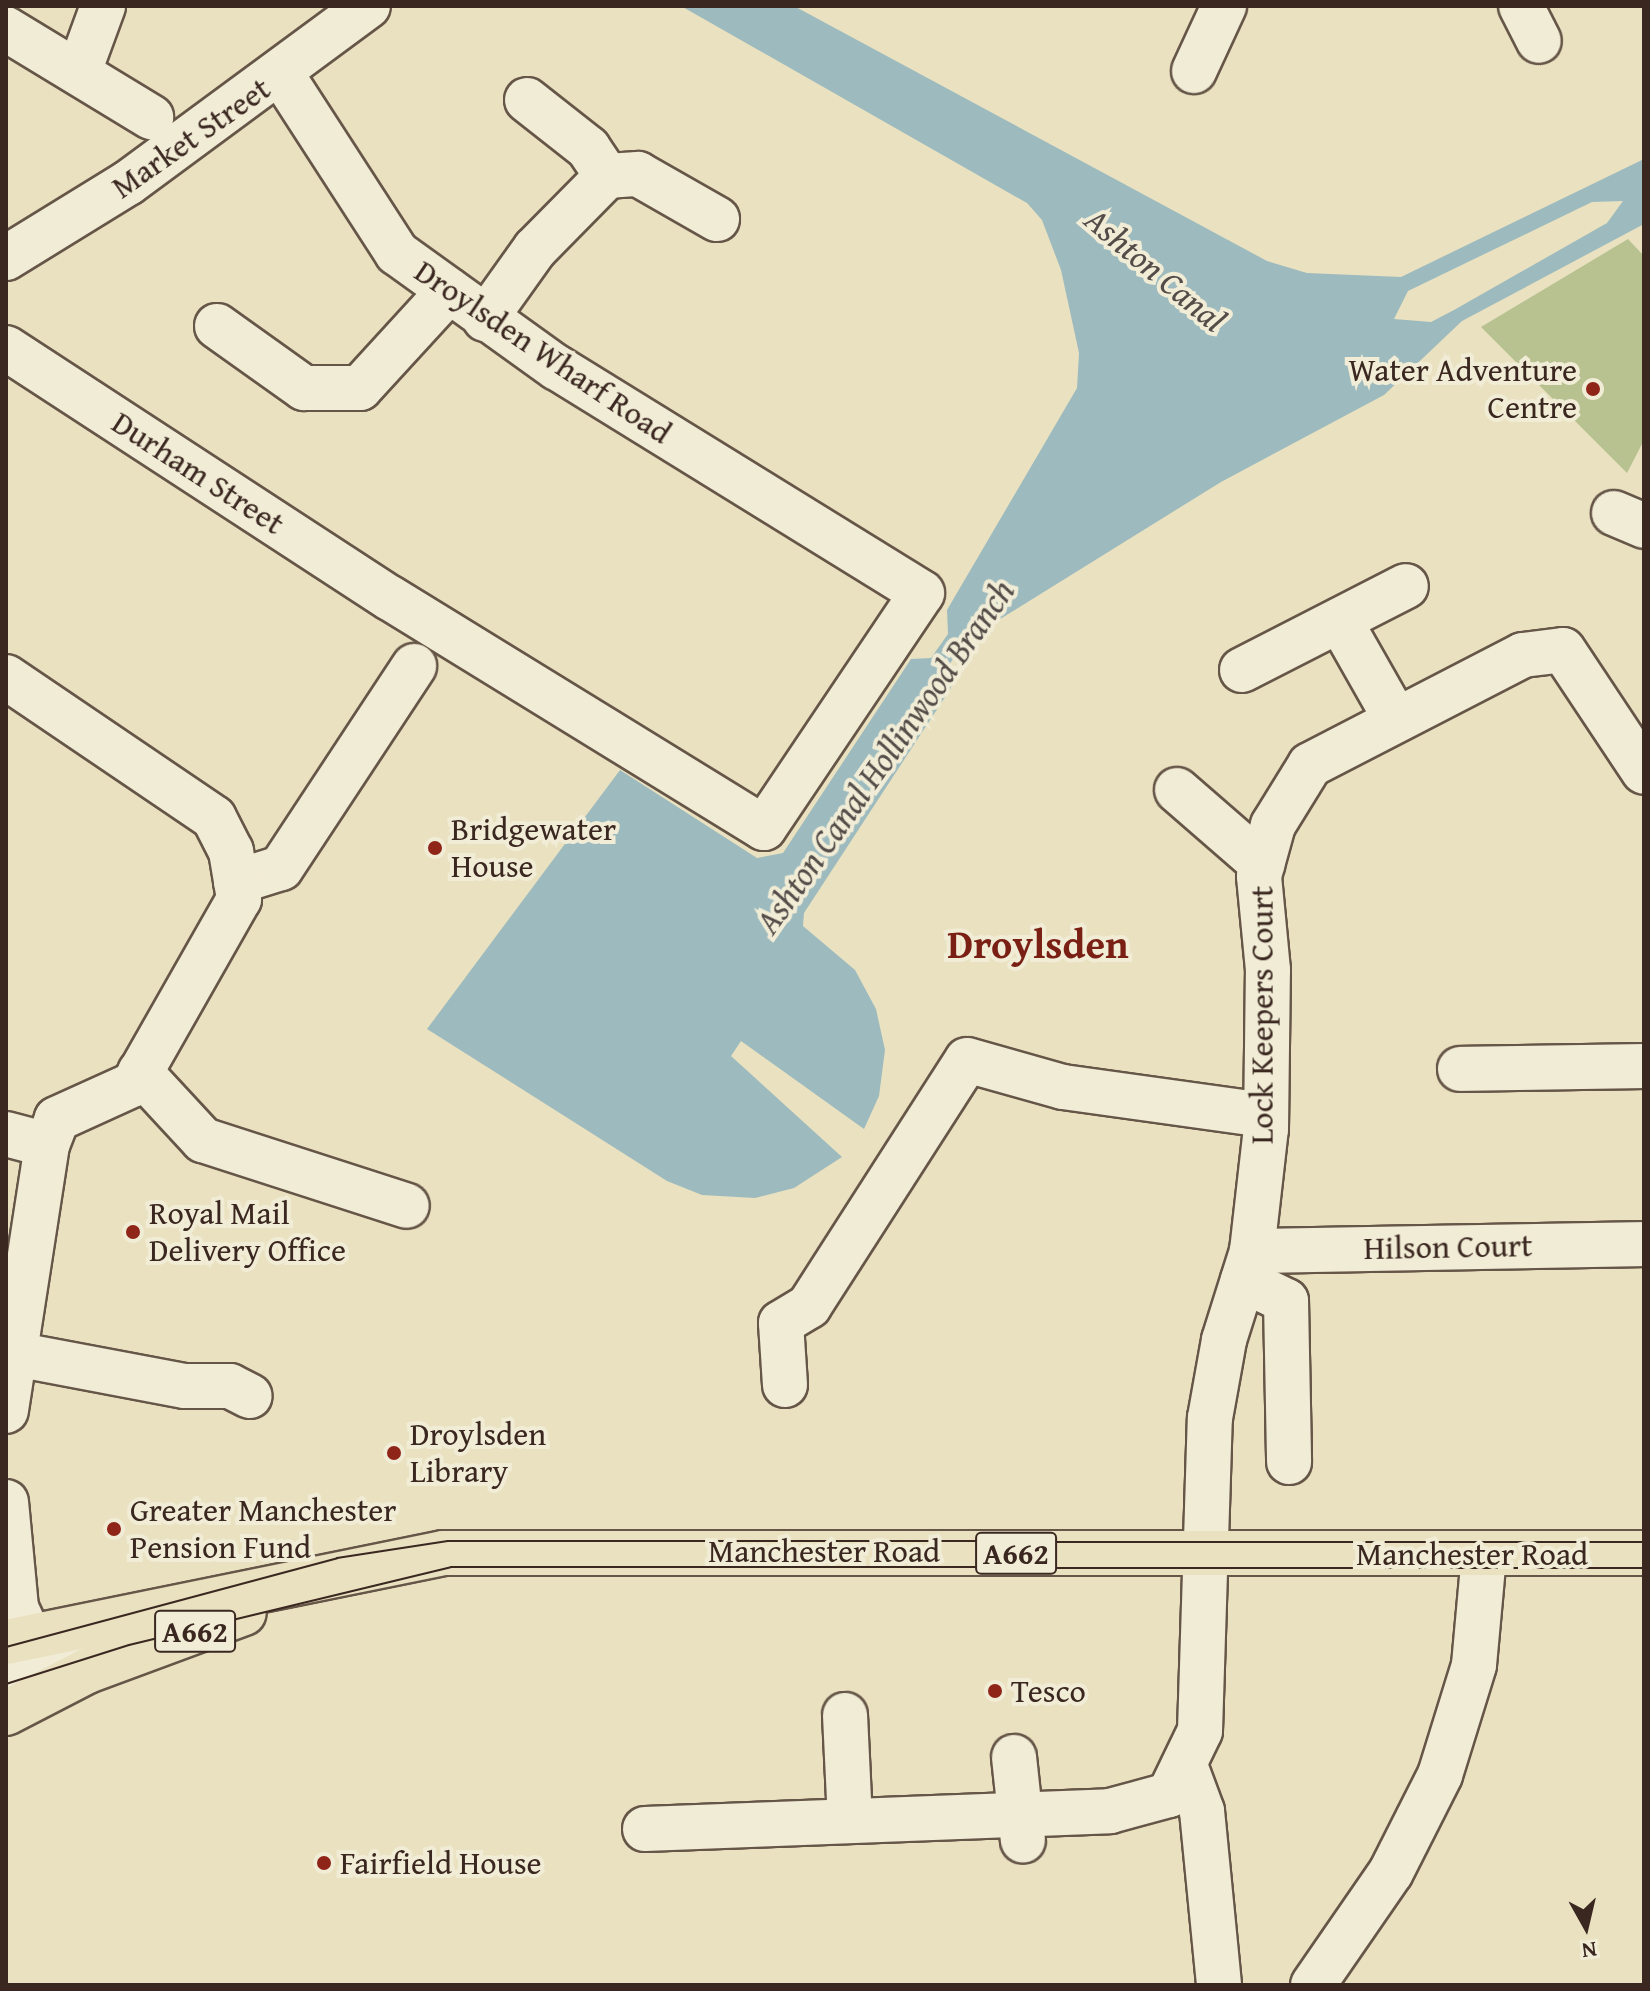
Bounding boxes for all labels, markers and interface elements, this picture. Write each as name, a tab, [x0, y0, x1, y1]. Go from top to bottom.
street label: Market Street	[104, 69, 278, 207]
water label: Ashton Canal	[1077, 198, 1235, 340]
street label: Droylsden Wharf Road	[408, 252, 678, 452]
place label: Water Adventure Centre	[1348, 352, 1577, 427]
marker: Water Adventure Centre	[1584, 380, 1602, 398]
street label: Durham Street	[105, 403, 291, 543]
water label: Ashton Canal Hollinwood Branch	[746, 571, 1022, 941]
place label: Bridgewater House	[451, 811, 616, 886]
marker: Bridgewater House	[426, 839, 444, 857]
street label: Lock Keepers Court	[1243, 886, 1281, 1144]
district label: Droylsden	[947, 920, 1129, 968]
place label: Royal Mail Delivery Office	[149, 1195, 346, 1270]
marker: Royal Mail Delivery Office	[124, 1223, 142, 1241]
street label: Hilson Court	[1363, 1226, 1533, 1268]
place label: Droylsden Library	[410, 1416, 546, 1491]
marker: Droylsden Library	[385, 1444, 403, 1462]
place label: Greater Manchester Pension Fund	[130, 1492, 396, 1567]
marker: Greater Manchester Pension Fund	[105, 1520, 123, 1538]
road number: A662	[974, 1527, 1058, 1579]
street label: Manchester Road	[708, 1532, 940, 1570]
street label: Manchester Road	[1356, 1535, 1588, 1573]
road number: A662	[153, 1605, 237, 1657]
place label: Tesco	[1011, 1672, 1086, 1710]
marker: Tesco	[986, 1682, 1004, 1700]
place label: Fairfield House	[340, 1844, 542, 1882]
marker: Fairfield House	[315, 1854, 333, 1872]
north arrow	[1546, 1887, 1626, 1967]
text: N	[1580, 1934, 1599, 1968]

